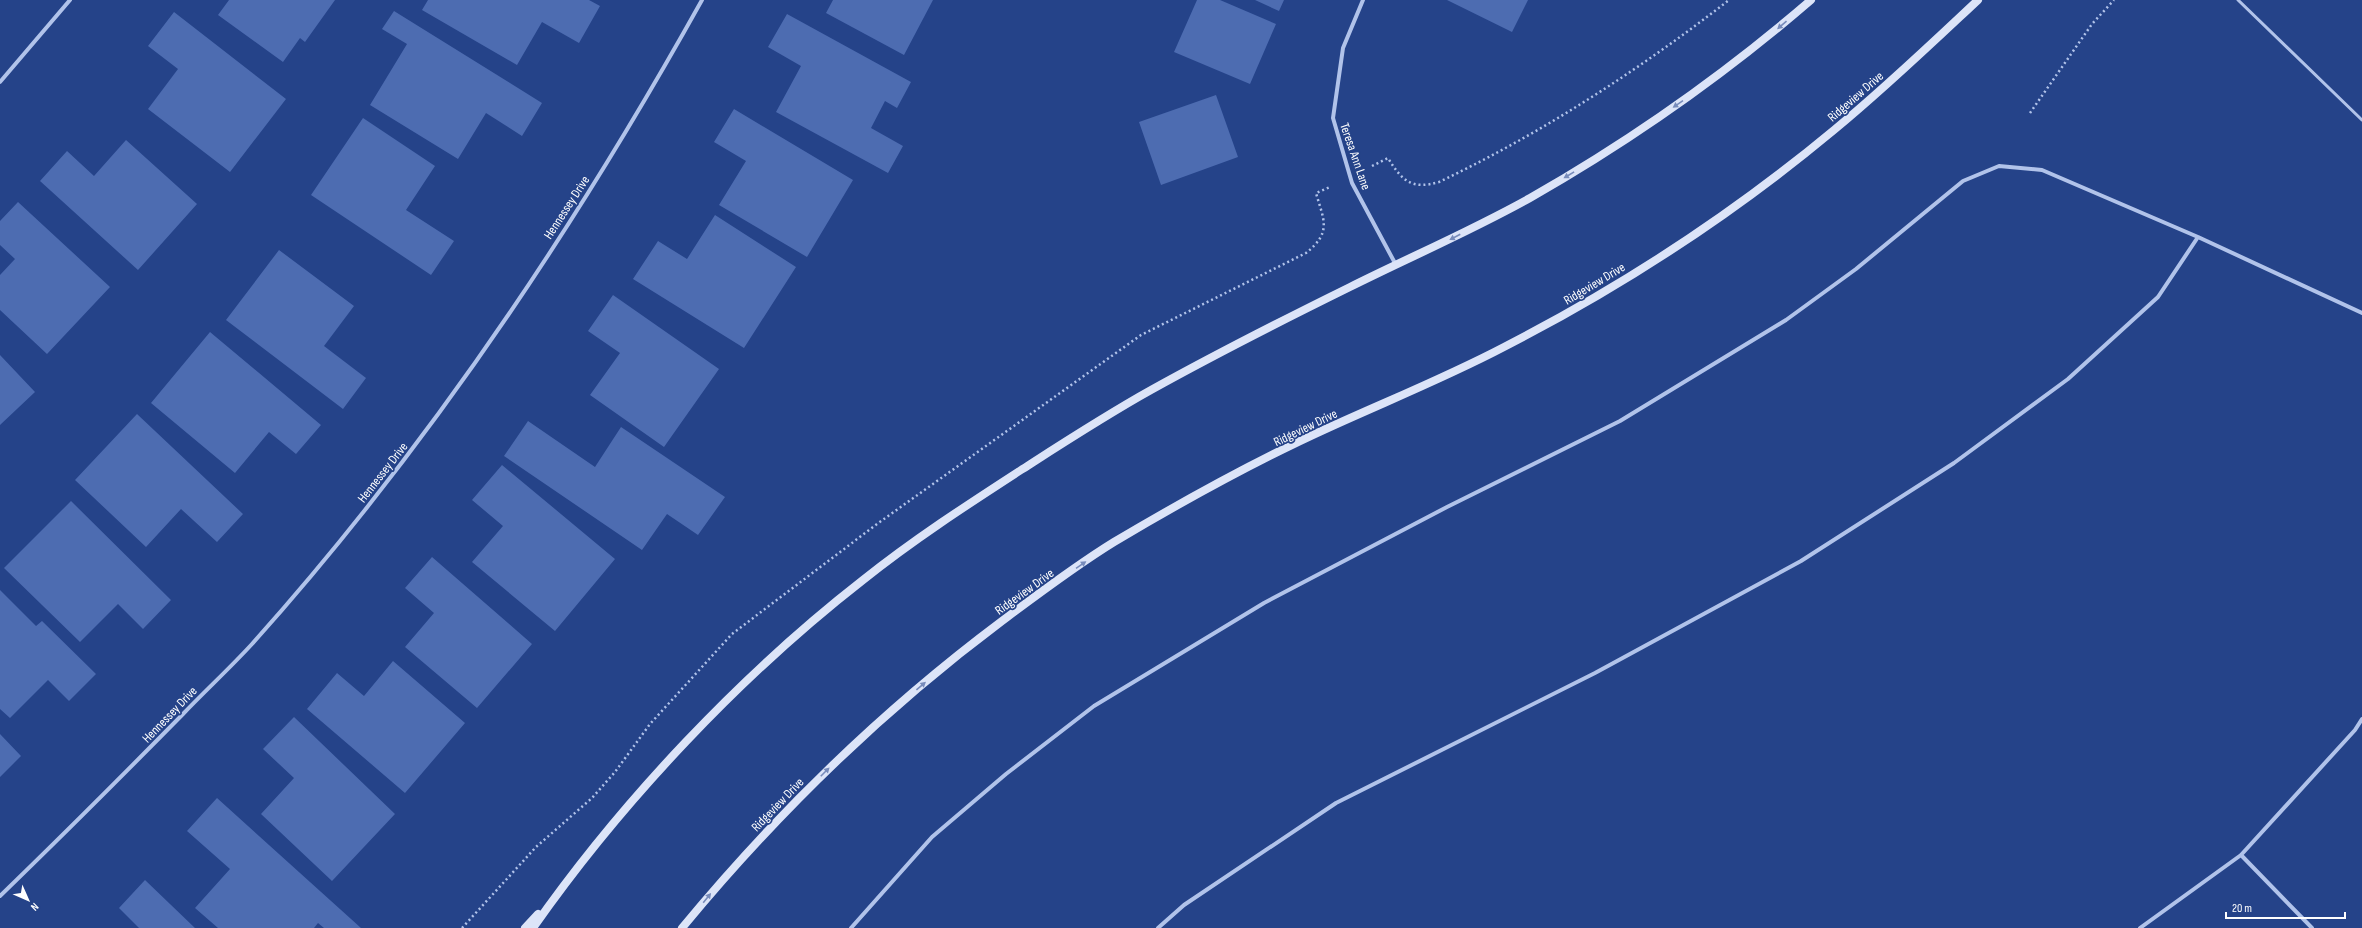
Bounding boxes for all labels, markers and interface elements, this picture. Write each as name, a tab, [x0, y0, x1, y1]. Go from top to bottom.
one-way arrow	[1776, 21, 1787, 30]
street label: Ridgeview Drive	[1824, 68, 1887, 125]
one-way arrow	[1673, 100, 1683, 108]
street label: Teresa Ann Lane	[1336, 121, 1374, 192]
one-way arrow	[1563, 171, 1575, 178]
street label: Hennessey Drive	[540, 173, 593, 242]
one-way arrow	[1449, 234, 1461, 241]
street label: Ridgeview Drive	[1561, 259, 1628, 308]
street label: Ridgeview Drive	[1271, 406, 1340, 450]
street label: Hennessey Drive	[354, 439, 411, 506]
one-way arrow	[1076, 561, 1086, 569]
street label: Ridgeview Drive	[992, 565, 1057, 619]
one-way arrow	[916, 681, 927, 690]
street label: Hennessey Drive	[139, 683, 201, 746]
one-way arrow	[820, 767, 830, 777]
street label: Ridgeview Drive	[748, 774, 807, 835]
north arrow	[8, 880, 48, 920]
one-way arrow	[703, 892, 712, 903]
scale bar	[2226, 894, 2345, 920]
text: N	[28, 900, 41, 913]
text: 20 m	[2232, 901, 2252, 916]

